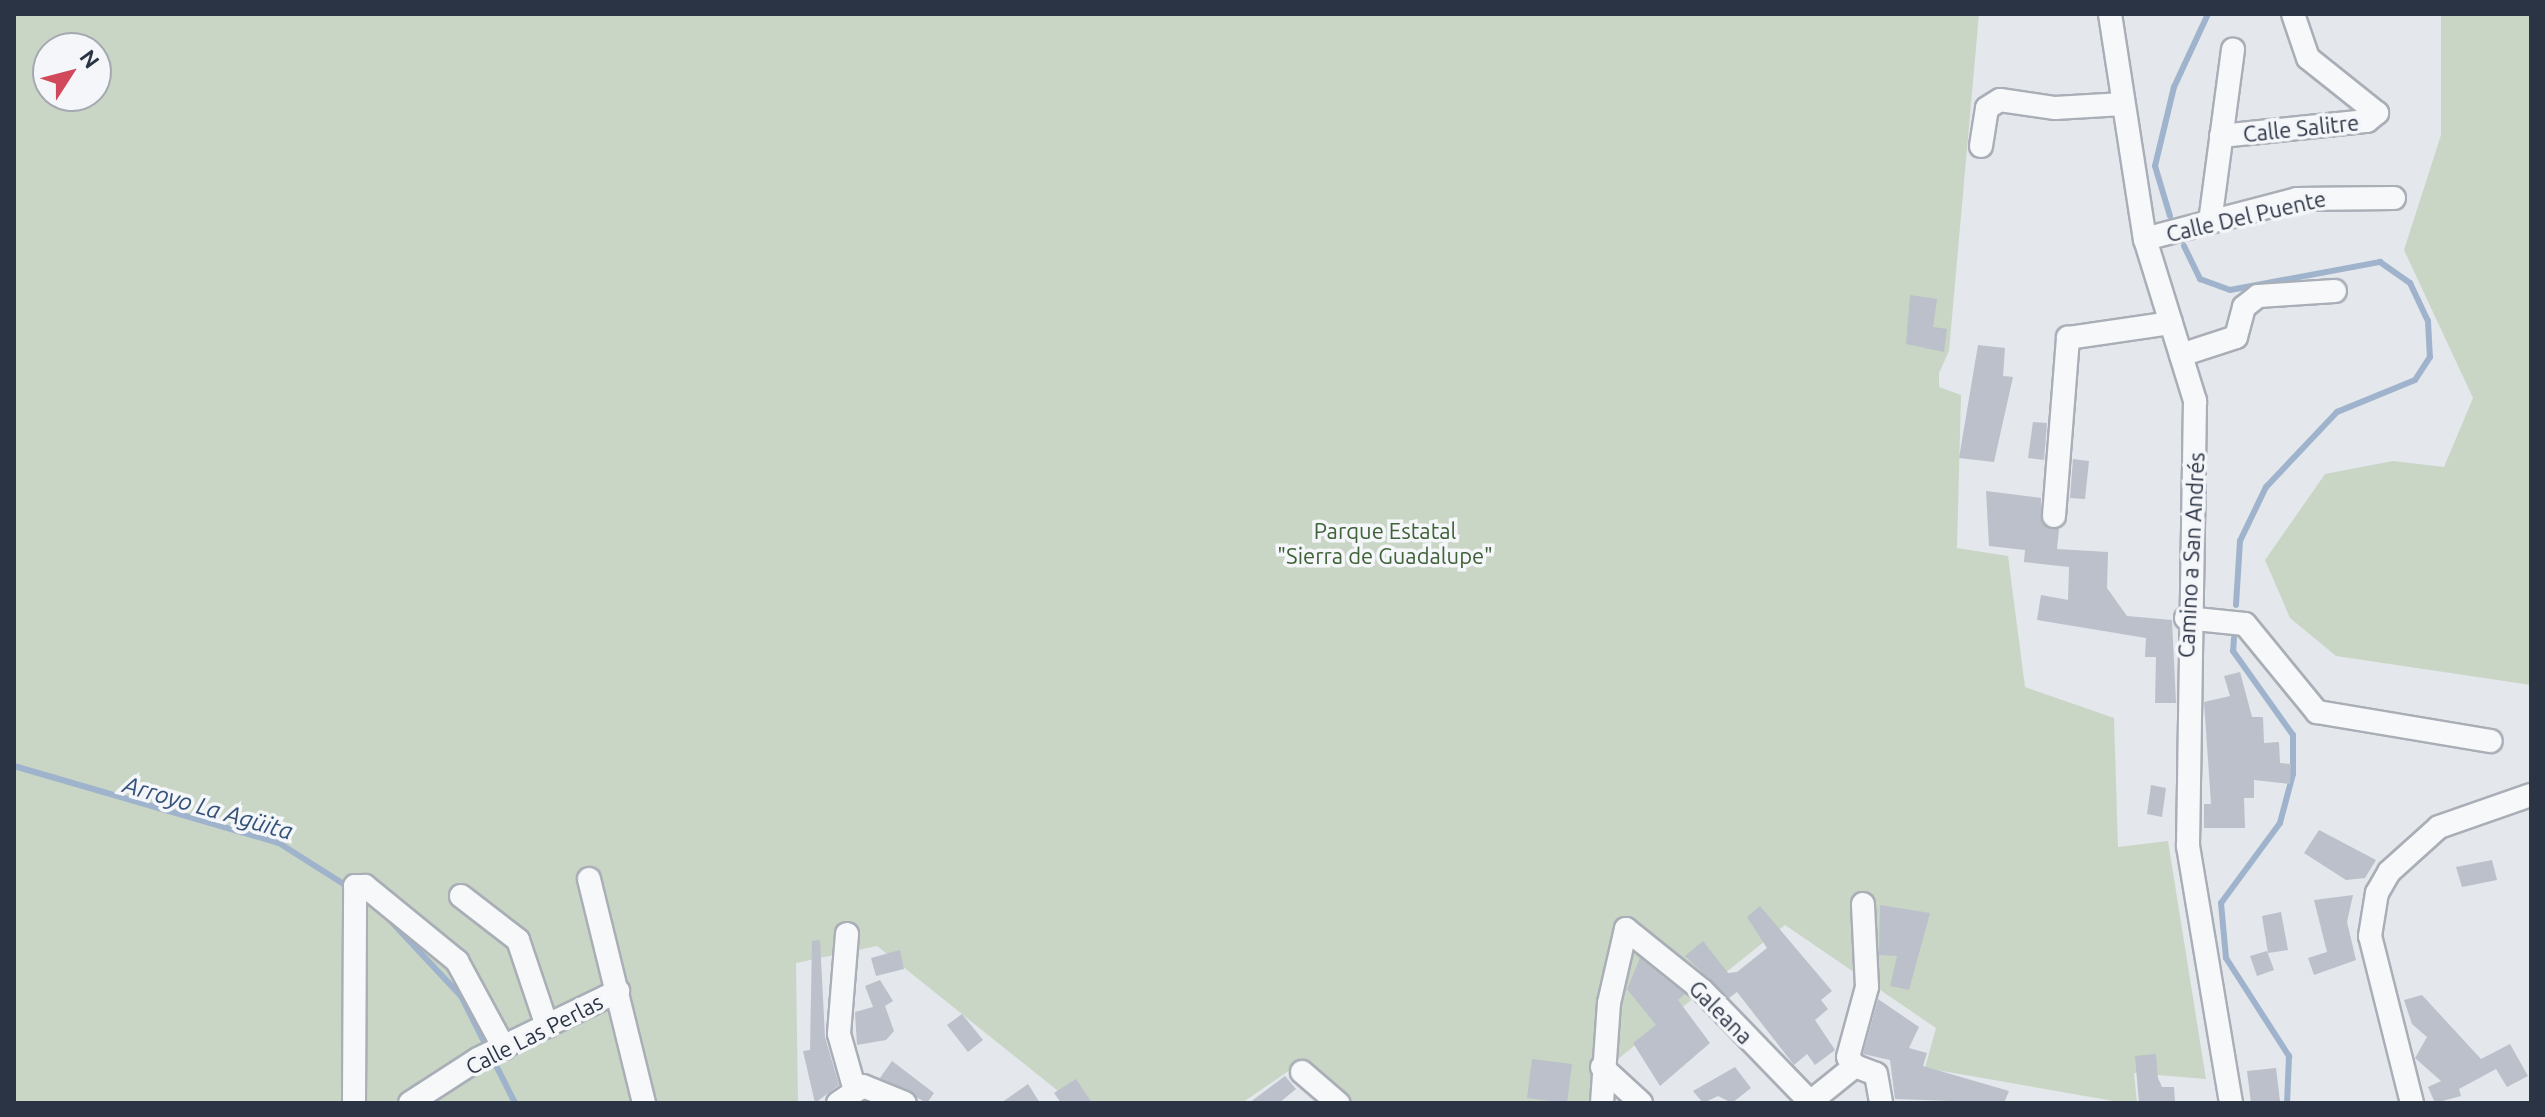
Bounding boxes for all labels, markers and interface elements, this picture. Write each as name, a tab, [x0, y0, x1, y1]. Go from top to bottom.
north arrow	[32, 32, 112, 112]
text: N	[75, 45, 105, 73]
street label: Calle Salitre	[2242, 109, 2360, 147]
street label: Calle Del Puente	[2164, 185, 2328, 247]
street label: Camino a San Andrés	[2172, 451, 2210, 659]
park label: Parque Estatal "Sierra de Guadalupe"	[1277, 517, 1493, 568]
water label: Arroyo La Agüita	[120, 770, 296, 846]
street label: Galeana	[1684, 975, 1758, 1049]
street label: Calle Las Perlas	[461, 988, 607, 1080]

